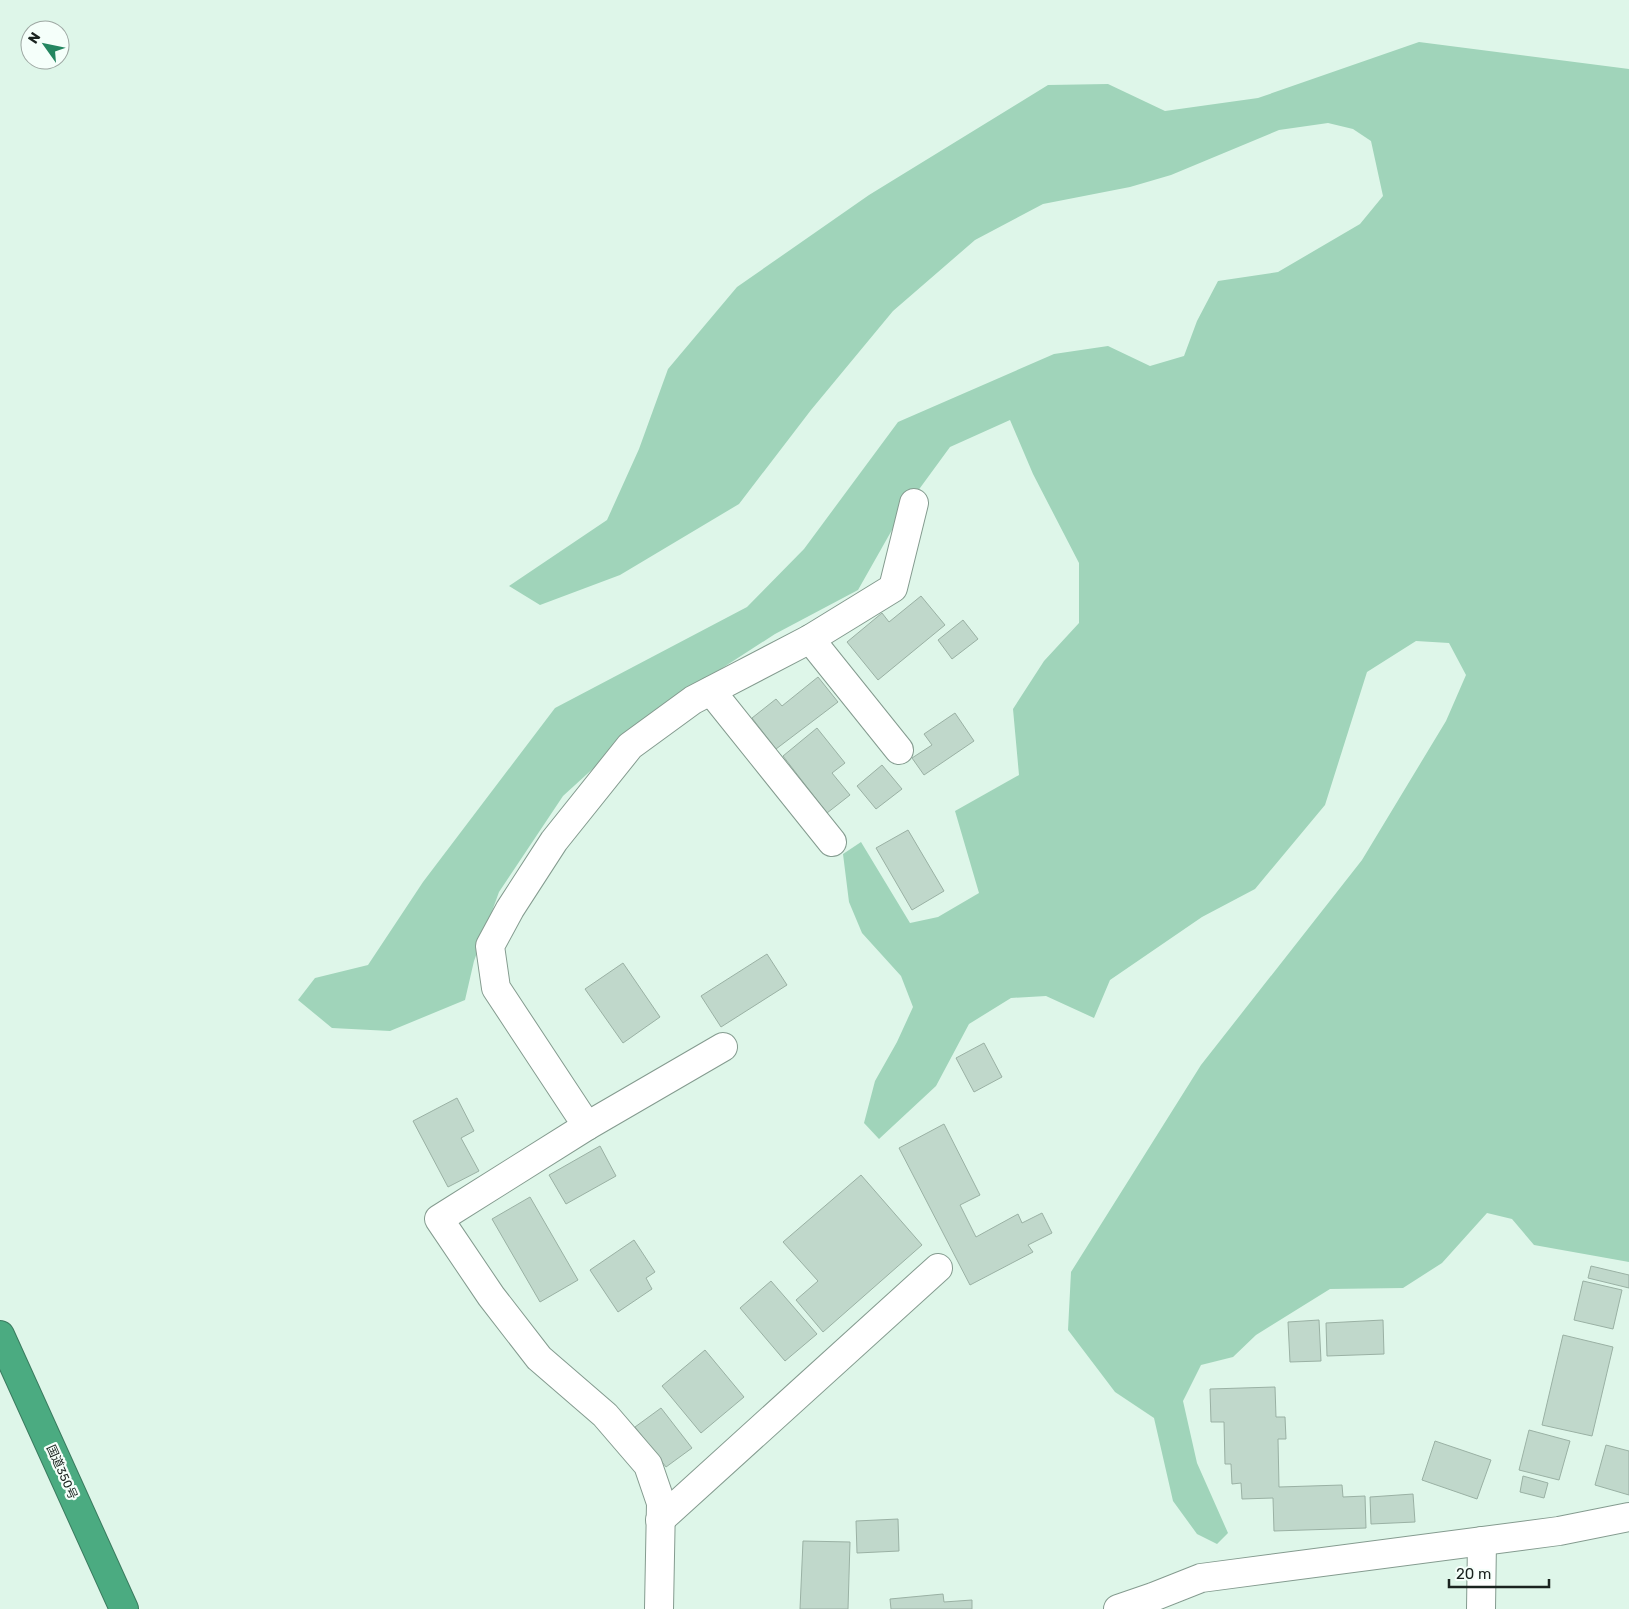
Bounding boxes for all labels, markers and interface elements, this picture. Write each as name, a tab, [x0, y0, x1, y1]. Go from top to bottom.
north arrow	[20, 20, 70, 70]
text: N	[25, 29, 44, 47]
street label: 国道350号	[44, 1443, 80, 1501]
scale bar	[1449, 1556, 1549, 1588]
text: 20 m	[1456, 1565, 1491, 1583]

